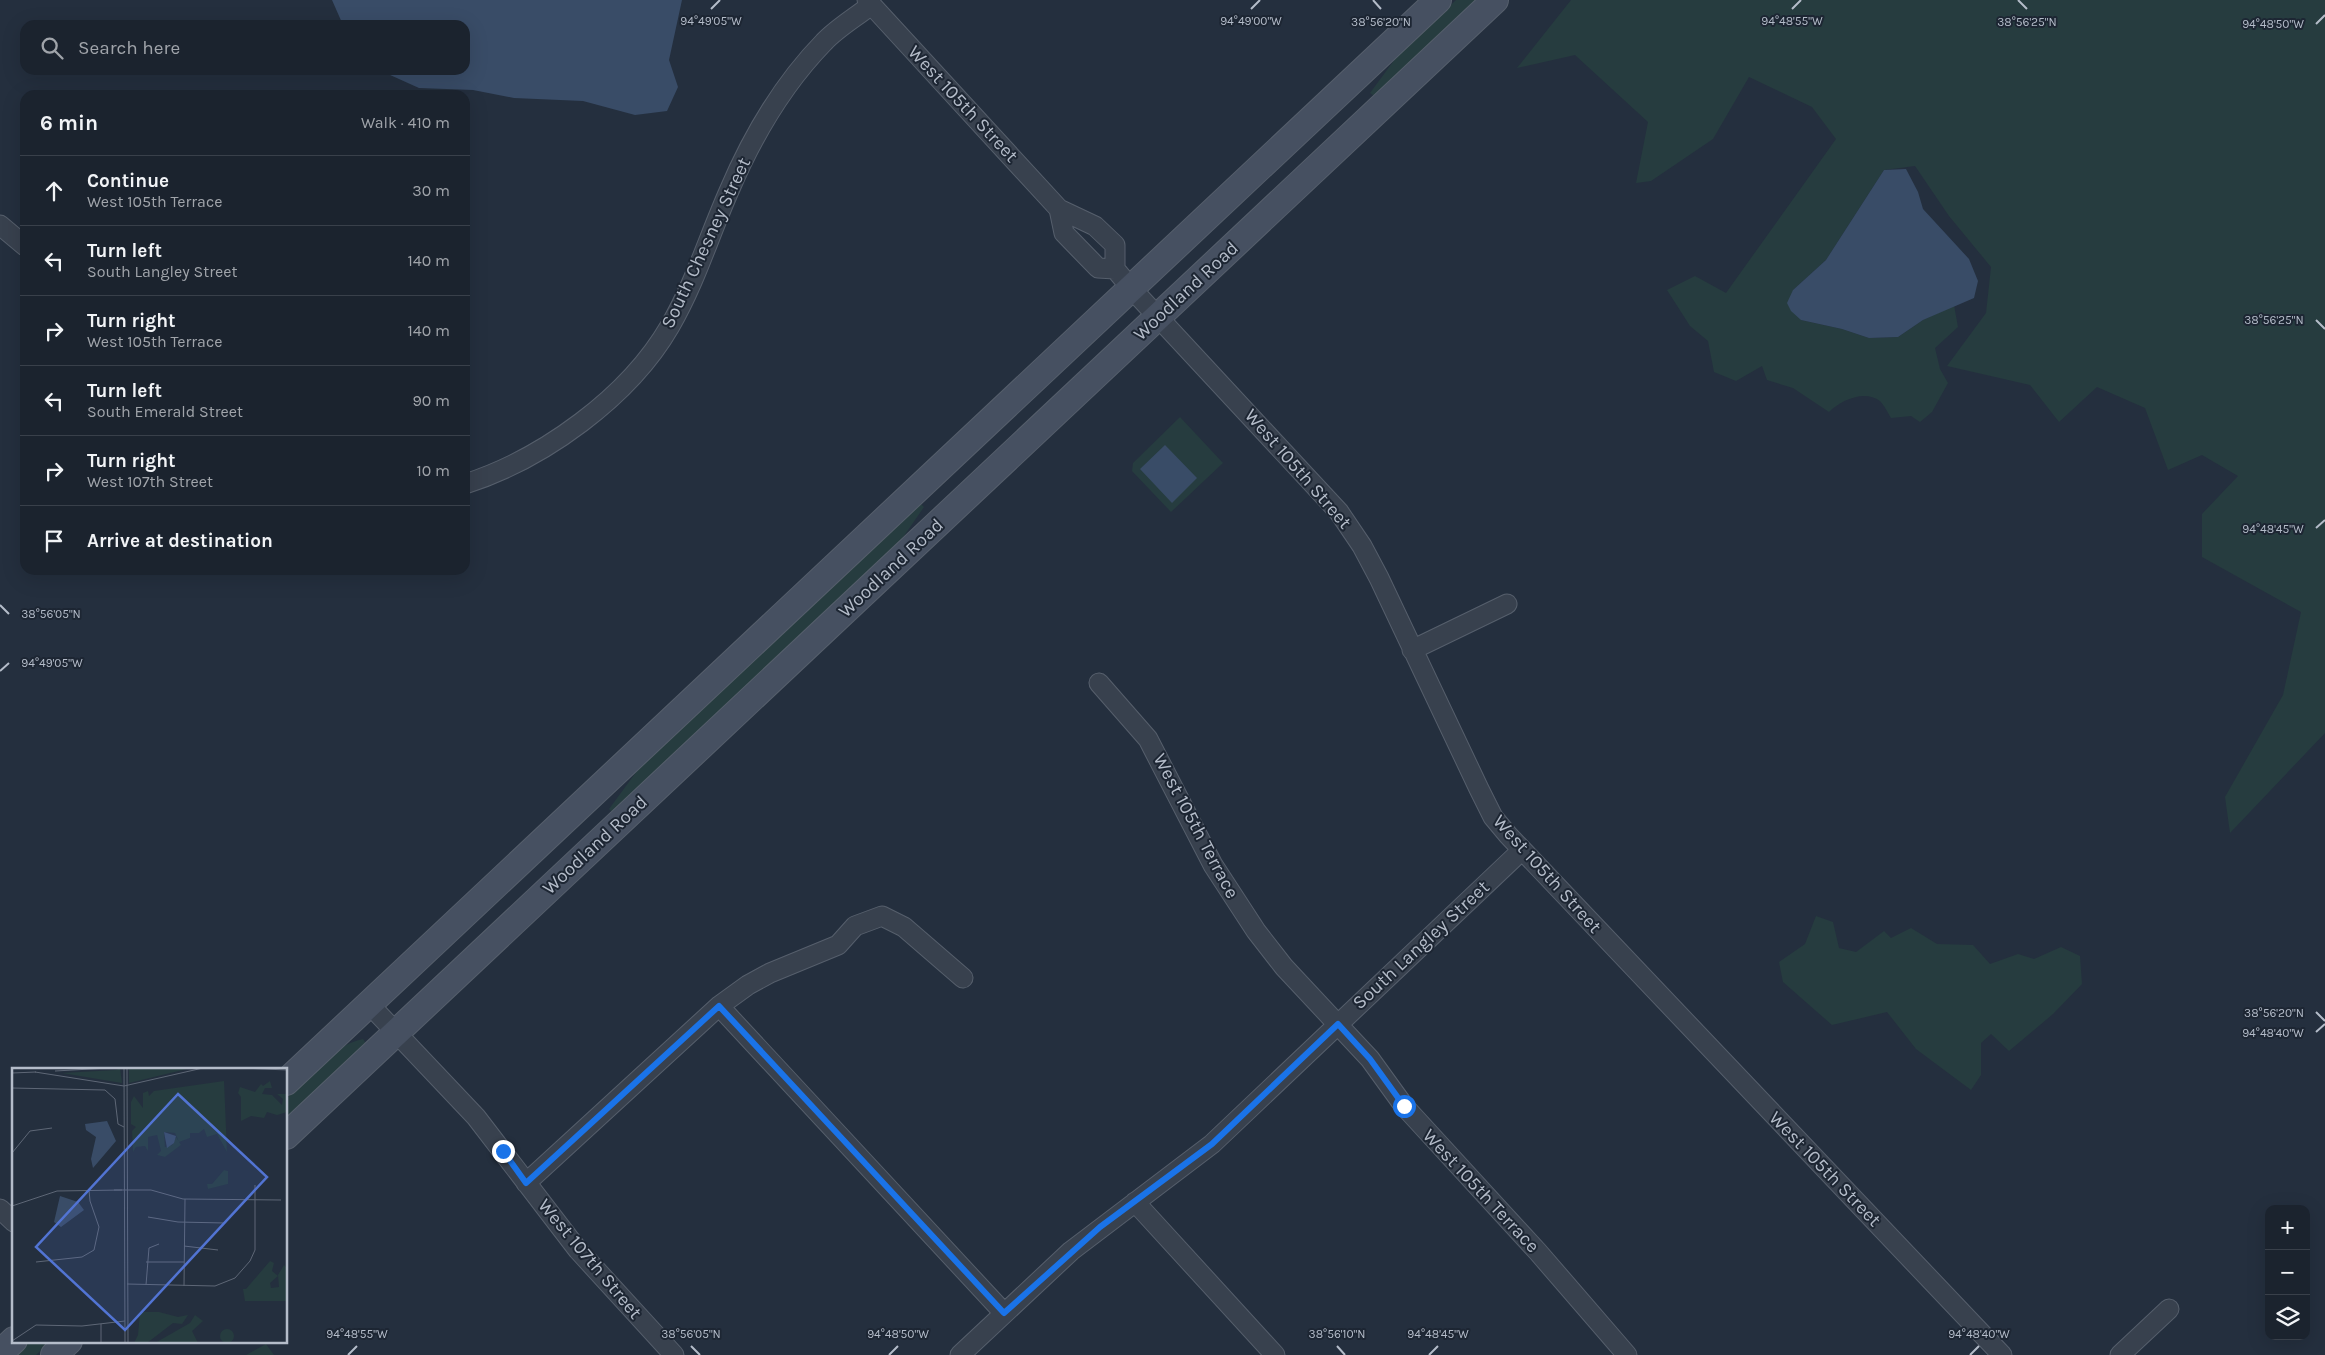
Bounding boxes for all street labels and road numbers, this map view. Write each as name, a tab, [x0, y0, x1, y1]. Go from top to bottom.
street label: West 105th Street	[903, 41, 1023, 167]
street label: South Chesney Street	[657, 154, 755, 332]
street label: Woodland Road	[1129, 237, 1243, 345]
street label: West 105th Street	[1240, 405, 1356, 533]
street label: Woodland Road	[834, 514, 948, 622]
street label: West 105th Terrace	[1149, 750, 1243, 902]
street label: Woodland Road	[538, 791, 652, 899]
street label: West 105th Street	[1488, 810, 1606, 938]
street label: South Langley Street	[1348, 876, 1494, 1014]
street label: West 105th Street	[1765, 1107, 1885, 1231]
street label: West 105th Terrace	[1418, 1125, 1544, 1257]
street label: West 107th Street	[534, 1195, 646, 1323]

